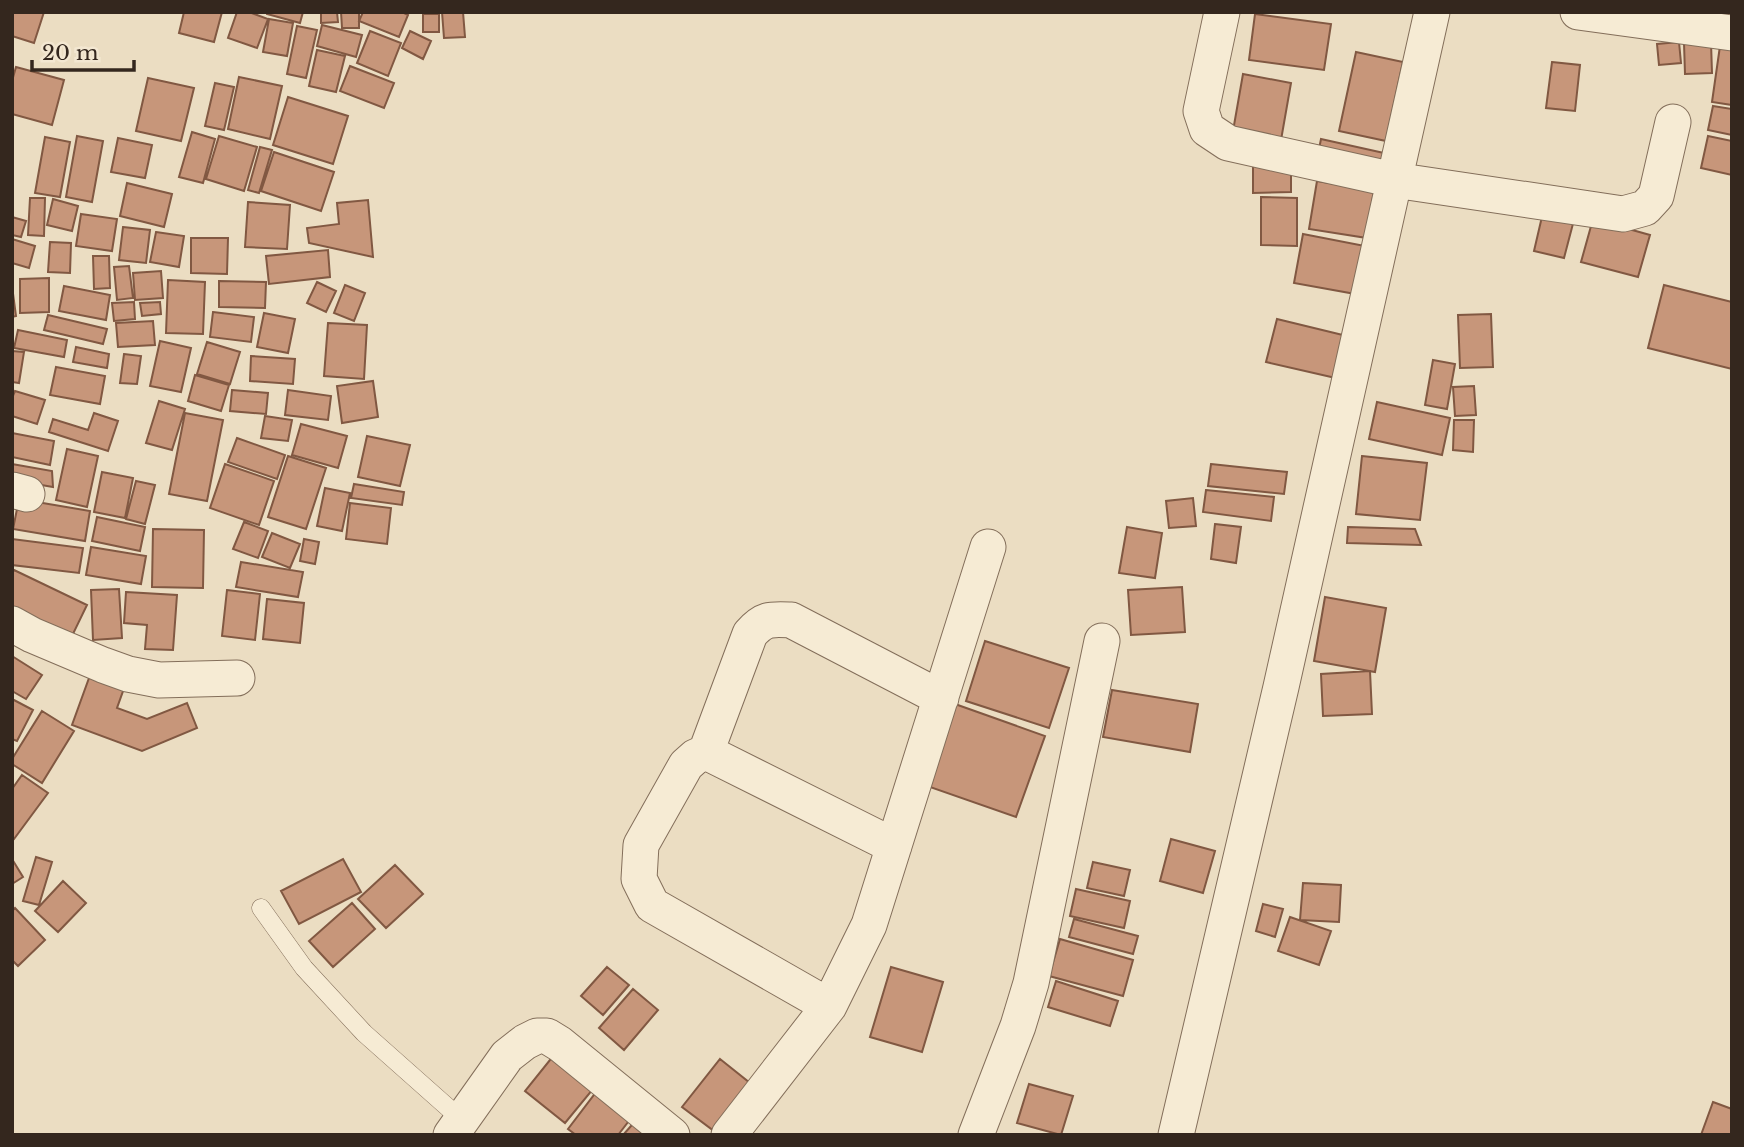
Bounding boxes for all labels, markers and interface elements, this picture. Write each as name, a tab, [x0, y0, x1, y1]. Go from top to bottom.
scale bar	[32, 28, 133, 72]
text: 20 m	[42, 40, 99, 66]

